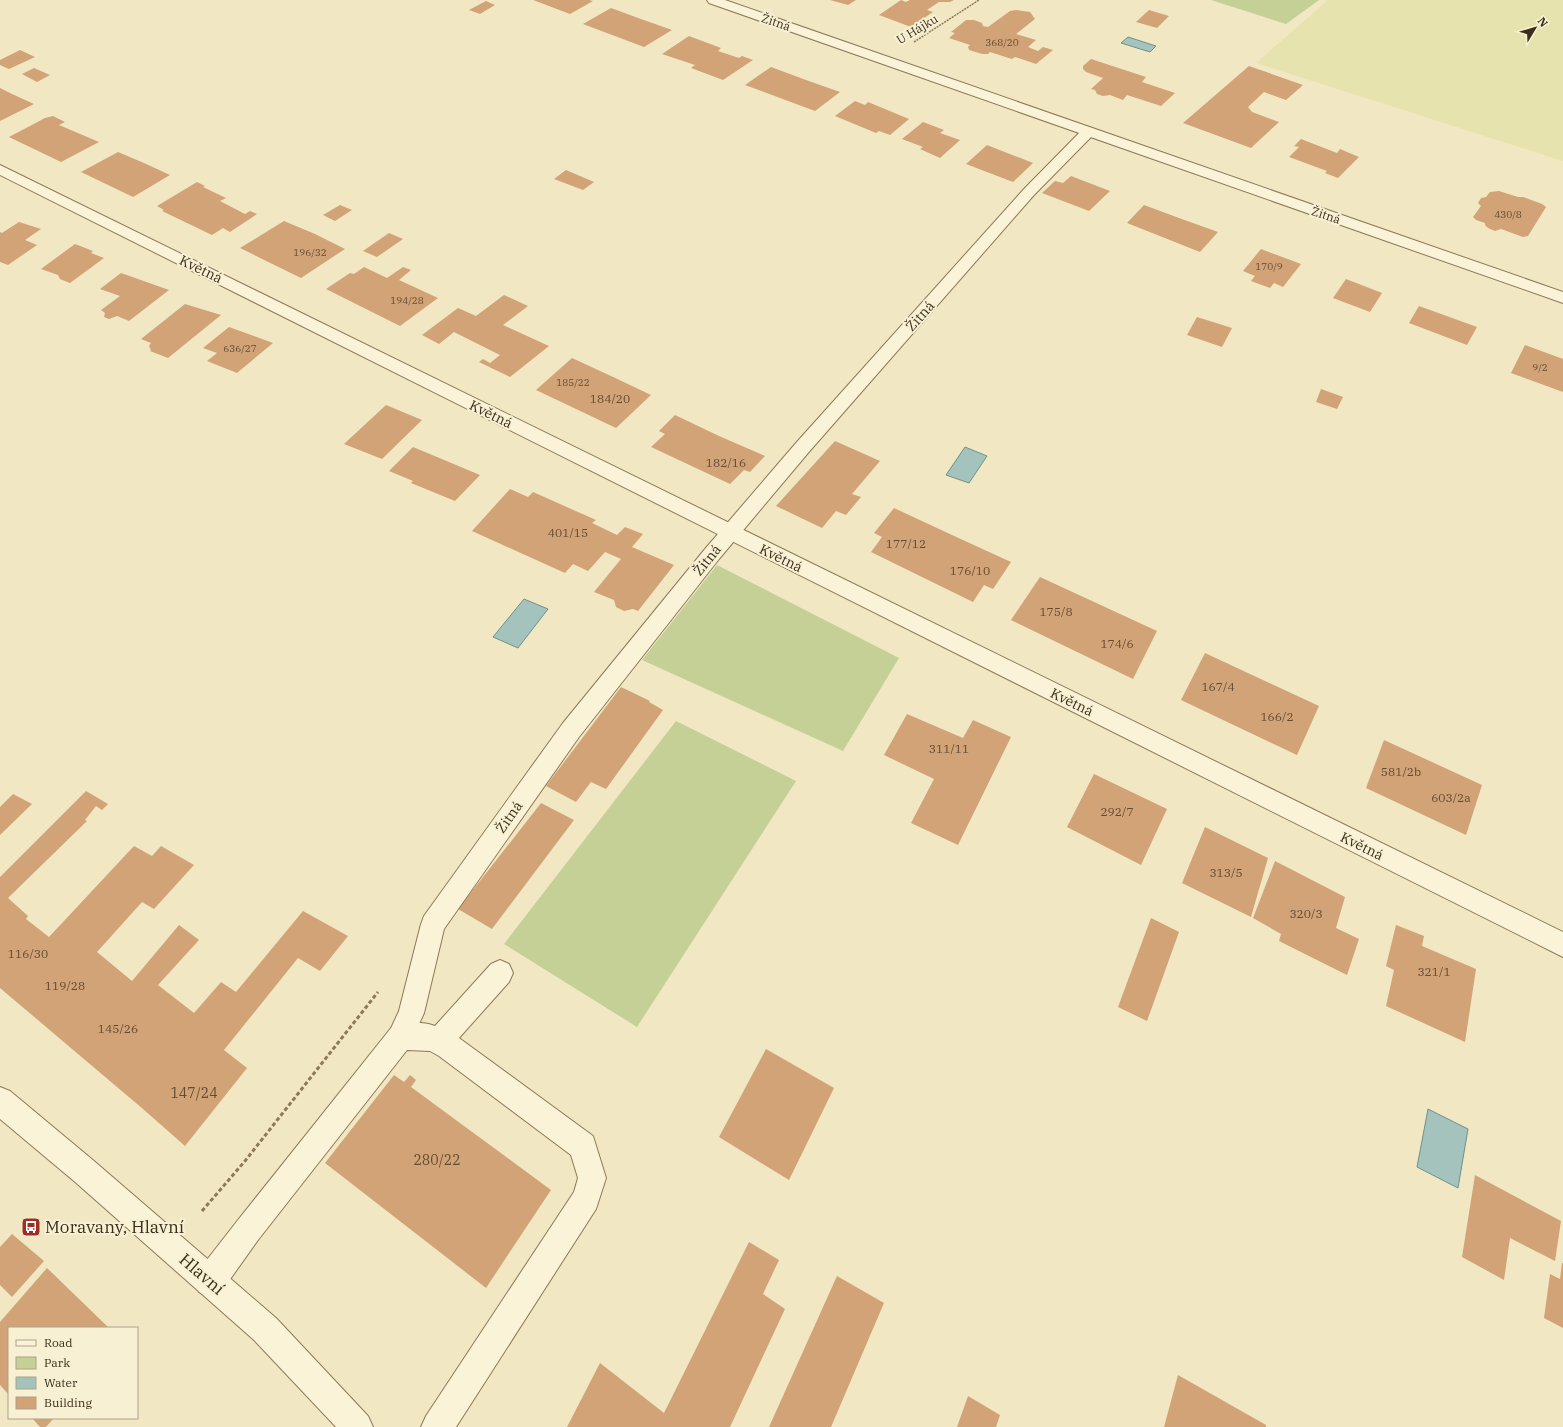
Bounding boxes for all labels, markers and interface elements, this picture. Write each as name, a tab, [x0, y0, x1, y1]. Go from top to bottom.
north arrow	[1515, 8, 1555, 48]
street label: Žitná	[759, 10, 793, 34]
street label: U Hájku	[894, 11, 941, 47]
text: N	[1535, 14, 1551, 30]
house number: 368/20	[985, 36, 1019, 49]
street label: Žitná	[1309, 203, 1343, 227]
house number: 430/8	[1494, 208, 1522, 221]
house number: 196/32	[293, 246, 327, 259]
street label: Květná	[176, 251, 226, 287]
house number: 170/9	[1255, 260, 1283, 273]
house number: 194/28	[390, 294, 424, 307]
street label: Žitná	[902, 297, 939, 335]
house number: 636/27	[223, 342, 257, 355]
house number: 9/2	[1532, 361, 1548, 374]
house number: 185/22	[556, 376, 590, 389]
house number: 184/20	[590, 391, 630, 406]
street label: Květná	[466, 396, 516, 432]
house number: 182/16	[706, 455, 746, 470]
house number: 401/15	[548, 525, 588, 540]
house number: 177/12	[886, 536, 926, 551]
street label: Květná	[756, 540, 806, 576]
street label: Žitná	[689, 541, 725, 579]
house number: 176/10	[950, 563, 990, 578]
house number: 175/8	[1039, 604, 1073, 619]
house number: 174/6	[1100, 636, 1134, 651]
house number: 167/4	[1201, 679, 1235, 694]
street label: Květná	[1047, 684, 1097, 720]
house number: 166/2	[1260, 709, 1294, 724]
house number: 311/11	[929, 741, 969, 756]
house number: 581/2b	[1381, 764, 1421, 779]
house number: 603/2a	[1431, 790, 1471, 805]
street label: Žitná	[492, 797, 527, 836]
house number: 292/7	[1100, 804, 1134, 819]
street label: Květná	[1337, 828, 1387, 864]
house number: 313/5	[1209, 865, 1243, 880]
house number: 320/3	[1289, 906, 1323, 921]
house number: 116/30	[8, 946, 48, 961]
house number: 321/1	[1417, 964, 1451, 979]
house number: 119/28	[45, 978, 85, 993]
house number: 145/26	[98, 1021, 138, 1036]
house number: 147/24	[170, 1084, 218, 1102]
house number: 280/22	[413, 1151, 461, 1169]
bus stop icon: Moravany, Hlavní	[20, 1216, 42, 1238]
place label: Moravany, Hlavní	[45, 1216, 184, 1238]
street label: Hlavní	[175, 1248, 229, 1300]
legend	[8, 1327, 138, 1419]
text: Road	[44, 1335, 73, 1350]
text: Park	[44, 1355, 70, 1370]
text: Water	[44, 1375, 78, 1390]
text: Building	[44, 1395, 92, 1410]

